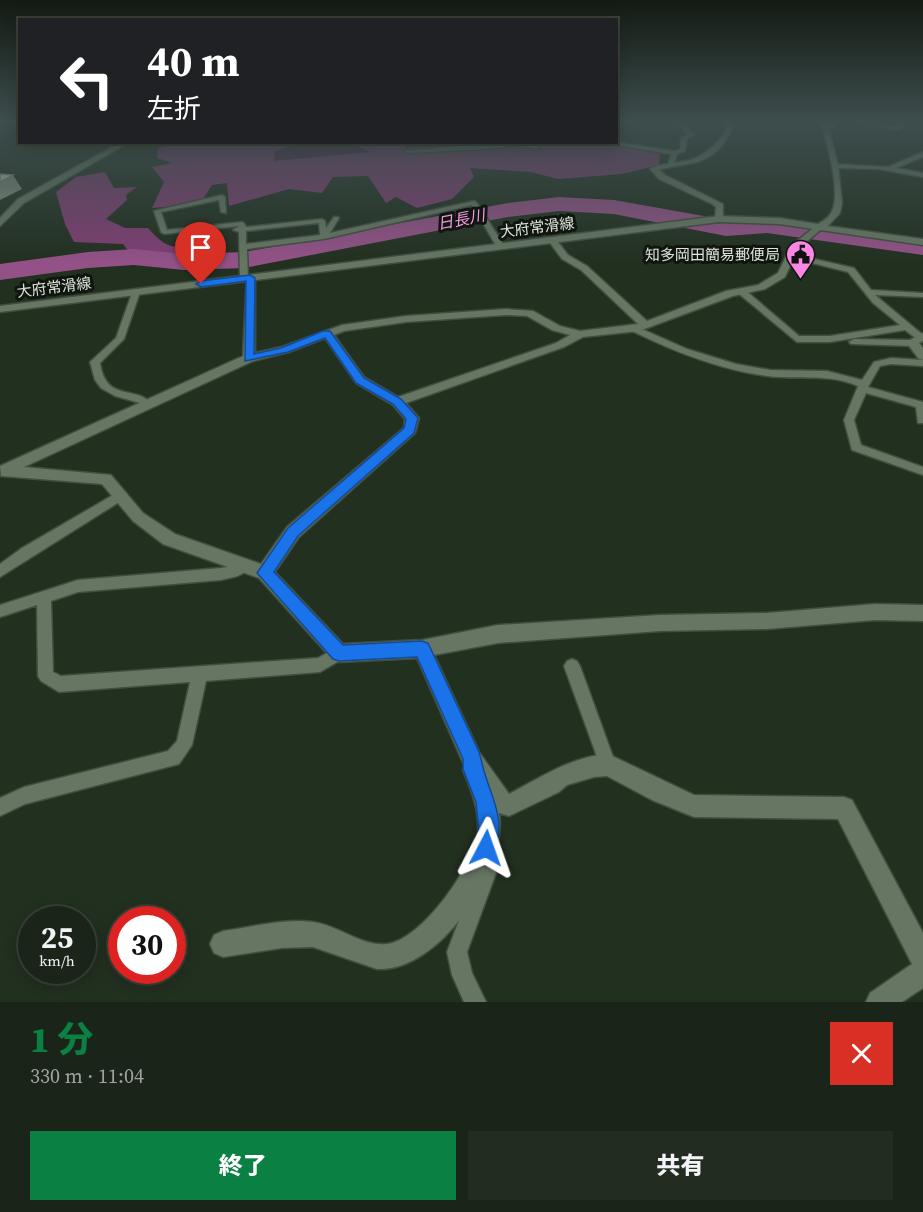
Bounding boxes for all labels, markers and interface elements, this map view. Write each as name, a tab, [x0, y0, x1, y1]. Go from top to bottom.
text: 40 m	[147, 32, 240, 90]
icon: left	[48, 42, 126, 120]
text: 左折	[147, 90, 201, 127]
water label: 日長川	[435, 203, 489, 234]
street label: 大府常滑線	[498, 212, 576, 242]
pin	[175, 222, 226, 284]
icon: arrive	[184, 231, 217, 264]
public building icon: 知多岡田簡易郵便局	[785, 238, 817, 280]
place label: 知多岡田簡易郵便局	[645, 244, 780, 265]
street label: 大府常滑線	[15, 272, 93, 302]
position arrow	[454, 816, 518, 880]
speed limit sign: 30	[108, 906, 186, 984]
text: 25	[41, 917, 73, 958]
text: km/h	[39, 950, 75, 971]
text: 1 分	[30, 1015, 93, 1064]
button: close	[830, 1022, 893, 1085]
text: 330 m · 11:04	[30, 1062, 144, 1090]
button: 終了	[30, 1131, 456, 1200]
button: 共有	[468, 1131, 893, 1200]

